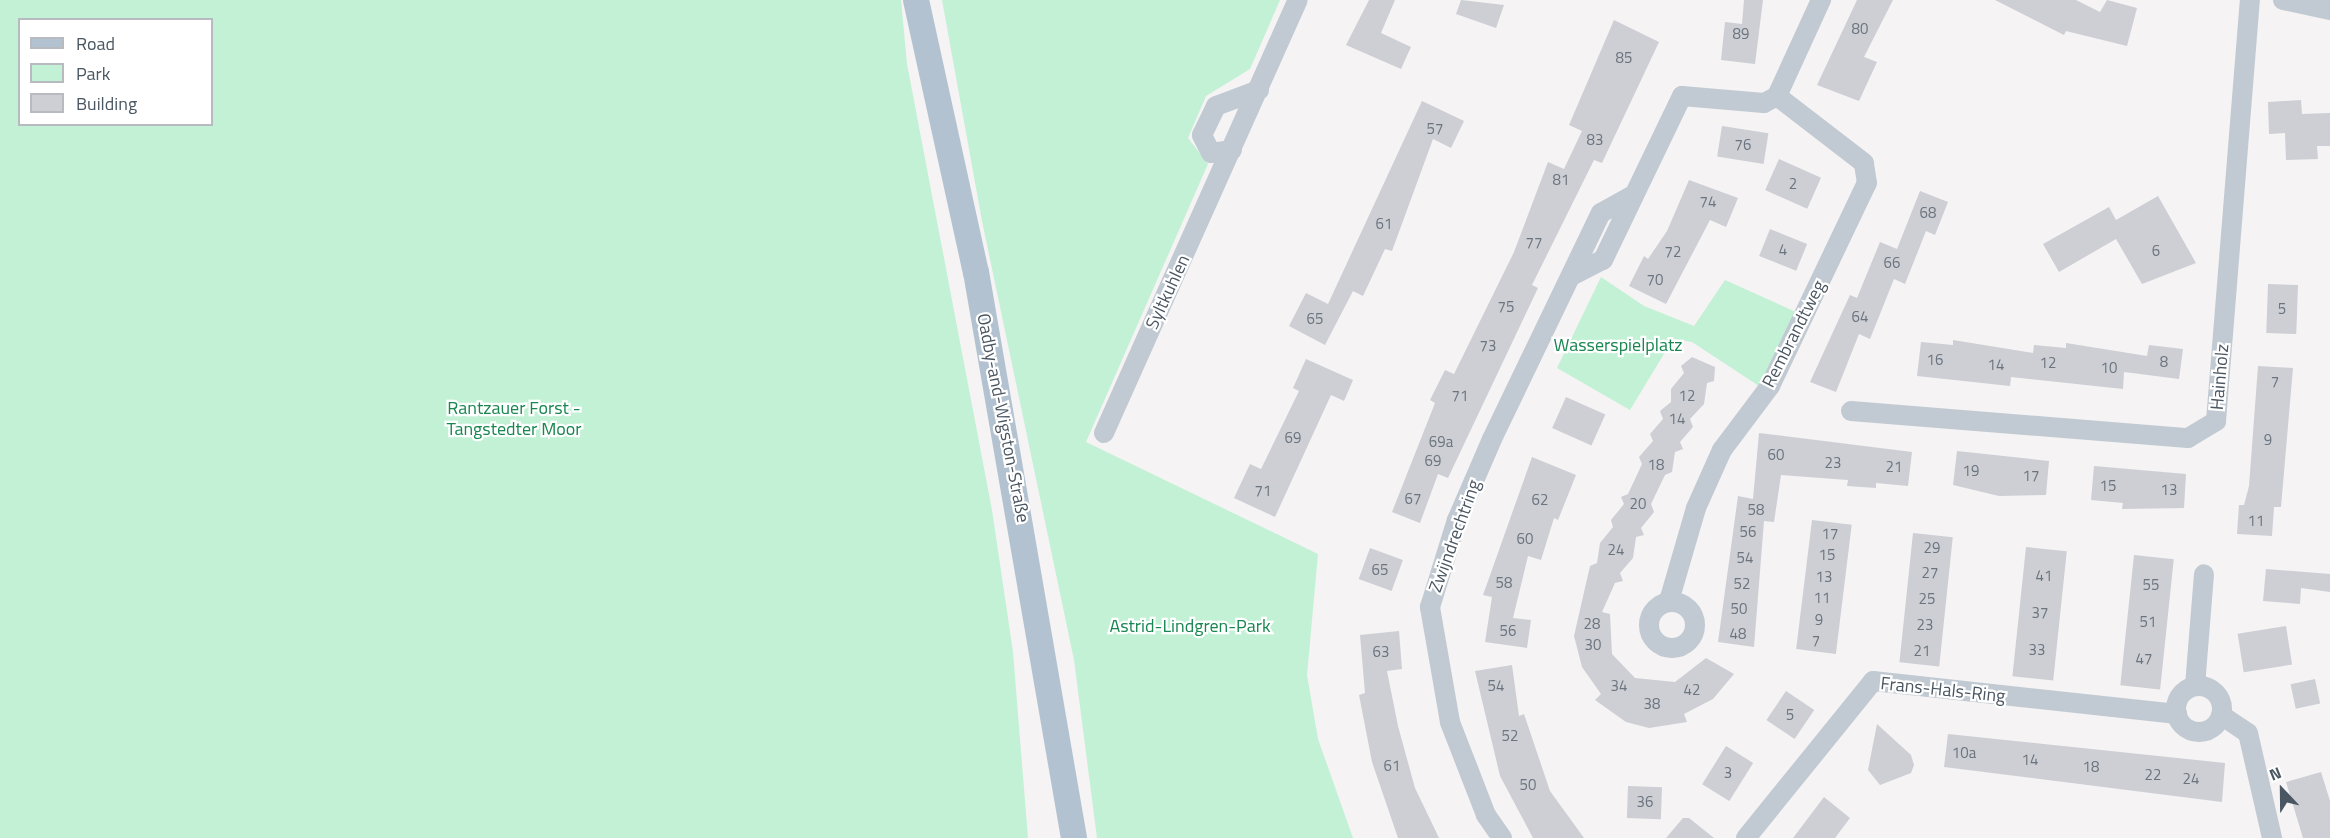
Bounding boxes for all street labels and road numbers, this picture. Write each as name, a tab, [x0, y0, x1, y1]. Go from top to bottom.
street label: Syltkuhlen	[1141, 251, 1195, 333]
street label: Rembrandtweg	[1758, 277, 1830, 391]
street label: Oadby-and-Wigston-Straße	[972, 312, 1034, 524]
street label: Hainholz	[2206, 343, 2234, 411]
street label: Zwijndrechtring	[1425, 477, 1485, 595]
street label: Frans-Hals-Ring	[1880, 673, 2006, 707]

